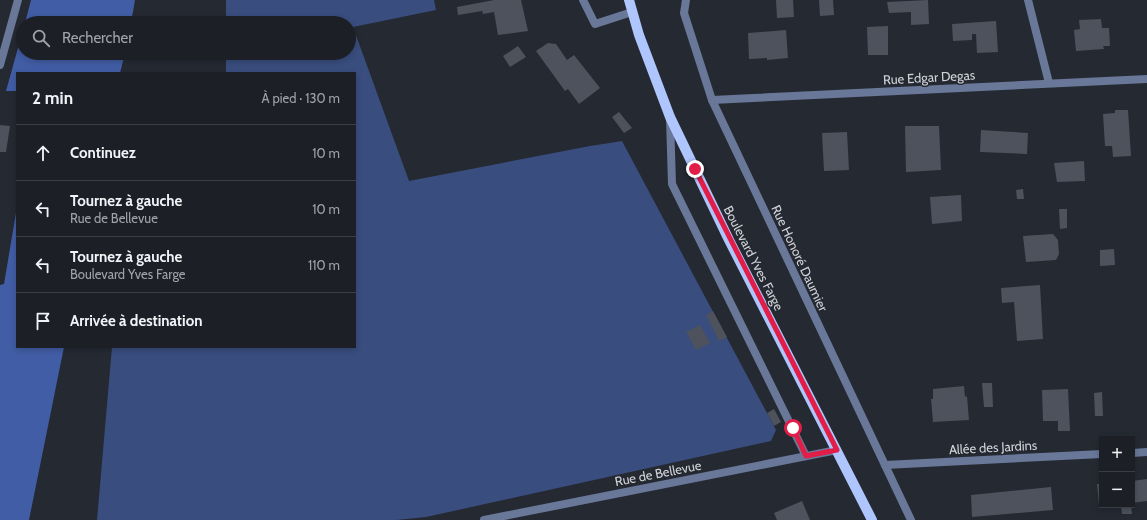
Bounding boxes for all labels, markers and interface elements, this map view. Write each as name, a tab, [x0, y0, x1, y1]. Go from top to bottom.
search box	[16, 16, 356, 60]
icon: search	[30, 27, 52, 49]
text: Rechercher	[62, 29, 133, 47]
street label: Rue Edgar Degas	[883, 67, 976, 87]
text: 2 min	[32, 88, 73, 108]
text: À pied · 130 m	[262, 90, 340, 106]
icon: ahead	[32, 142, 54, 164]
text: Continuez	[70, 144, 136, 162]
text: 10 m	[312, 145, 340, 161]
route end	[686, 160, 704, 178]
text: Tournez à gauche	[70, 192, 182, 210]
icon: left	[32, 198, 54, 220]
text: 10 m	[312, 201, 340, 217]
street label: Rue Honoré Daumier	[768, 202, 832, 315]
street label: Boulevard Yves Farge	[721, 203, 788, 313]
text: Rue de Bellevue	[70, 210, 158, 226]
text: Tournez à gauche	[70, 248, 182, 266]
icon: left	[32, 254, 54, 276]
text: 110 m	[308, 257, 340, 273]
text: Boulevard Yves Farge	[70, 266, 186, 282]
icon: arrive	[32, 310, 54, 332]
text: Arrivée à destination	[70, 312, 202, 330]
route start	[784, 419, 802, 437]
map controls	[1099, 436, 1135, 508]
button: +	[1099, 436, 1135, 472]
street label: Allée des Jardins	[948, 437, 1038, 457]
street label: Rue de Bellevue	[613, 457, 703, 489]
button: −	[1099, 472, 1135, 508]

